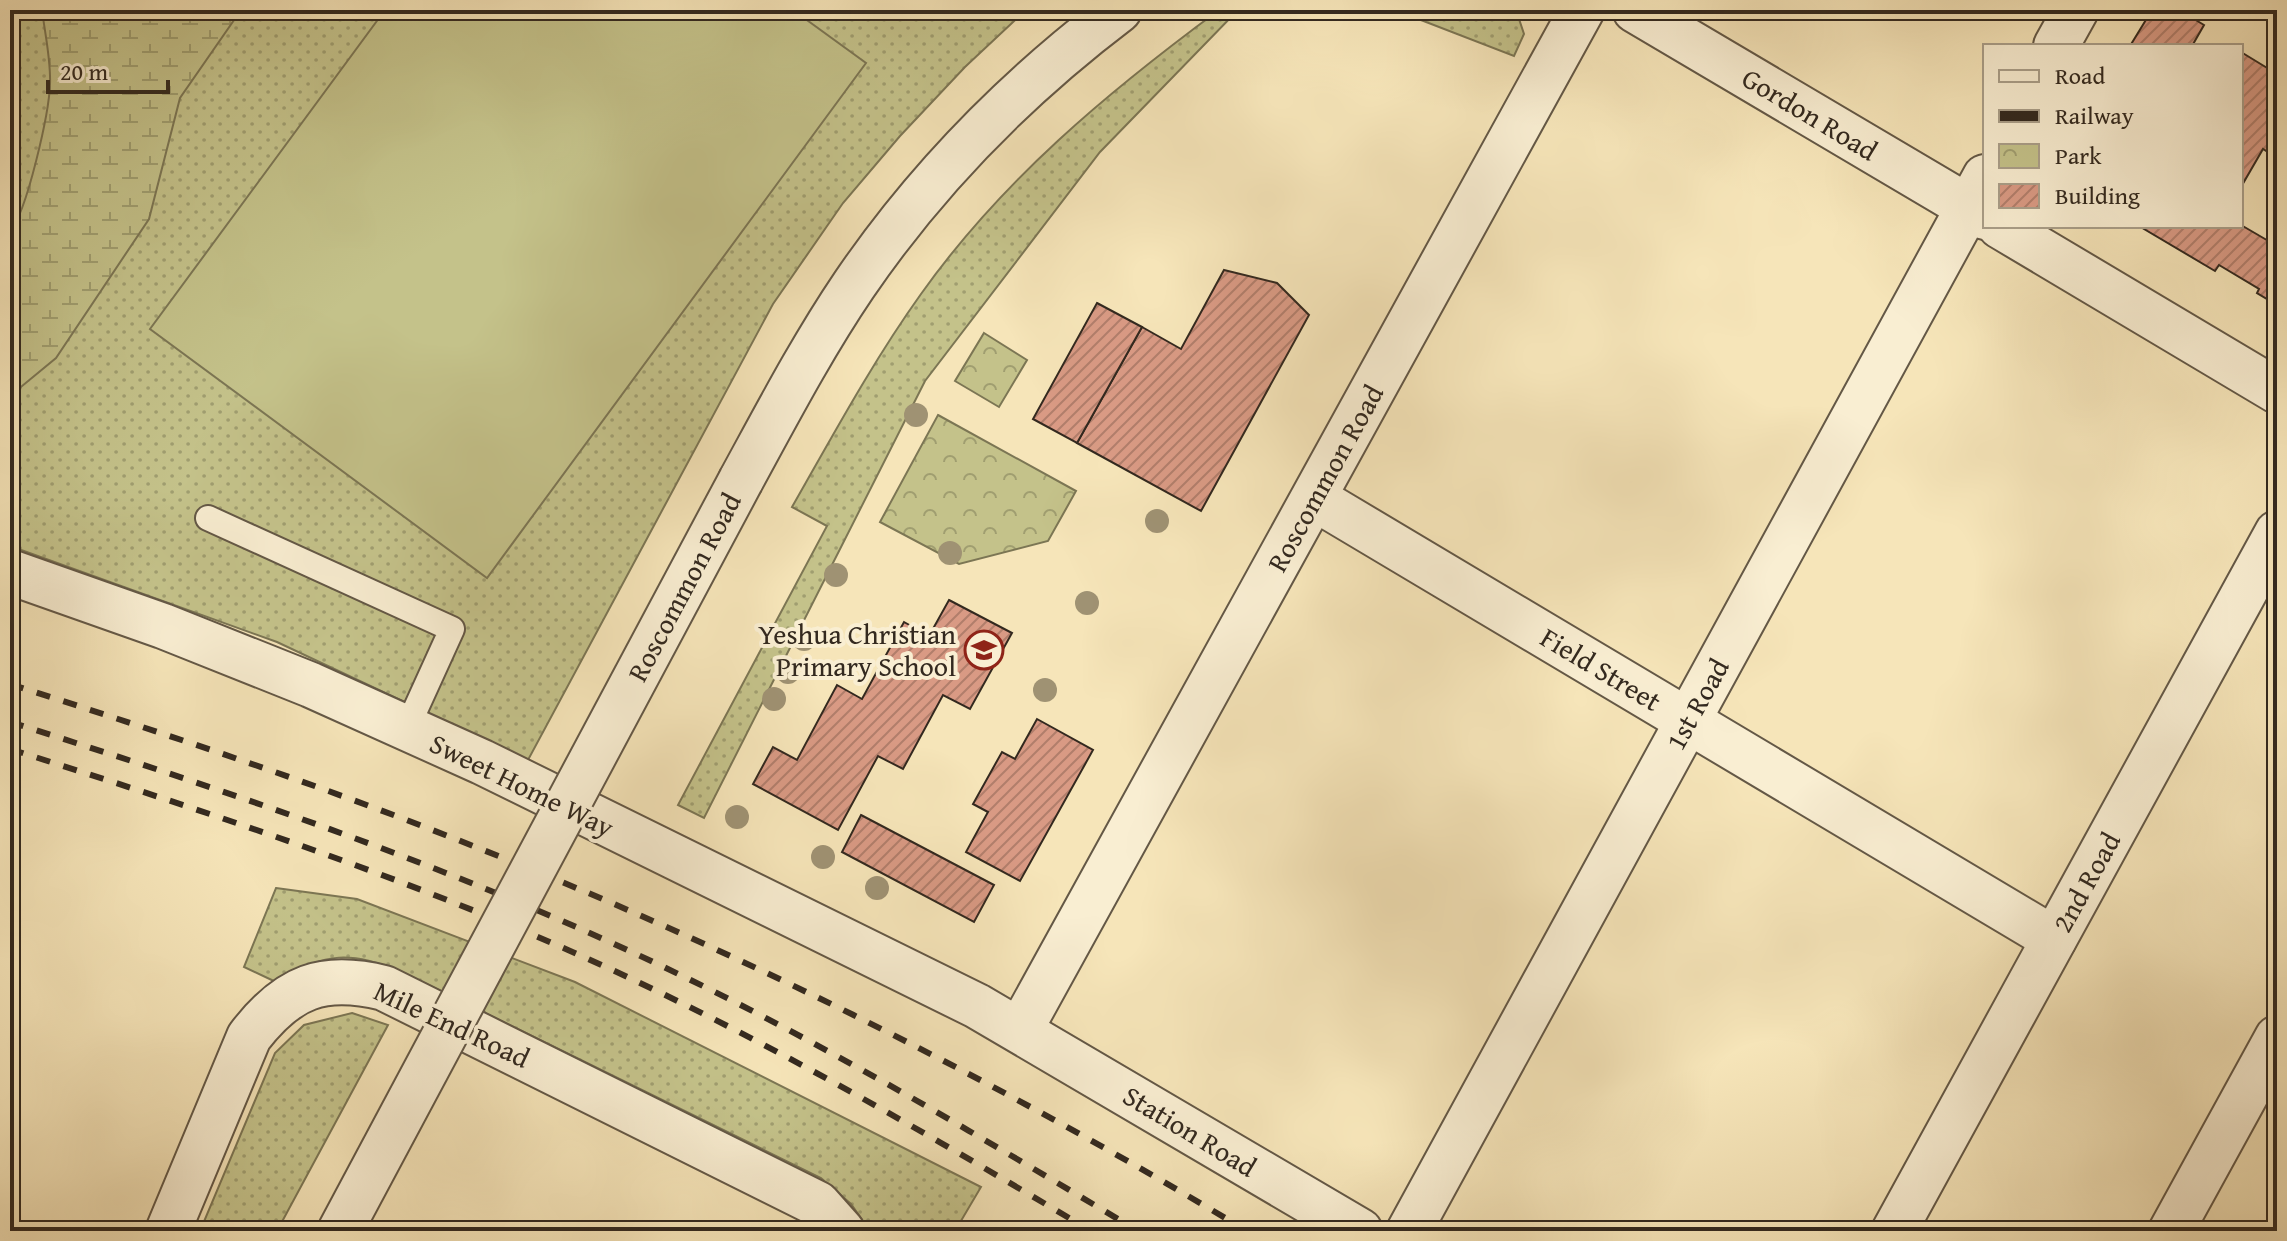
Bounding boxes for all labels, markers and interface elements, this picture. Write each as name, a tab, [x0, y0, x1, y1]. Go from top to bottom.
scale bar	[48, 44, 168, 94]
legend	[1983, 44, 2243, 228]
text: 20 m	[60, 54, 108, 89]
street label: Gordon Road	[1735, 57, 1886, 170]
text: Road	[2055, 58, 2105, 93]
text: Railway	[2055, 98, 2134, 133]
text: Park	[2055, 138, 2102, 173]
text: Building	[2055, 178, 2140, 213]
street label: Roscommon Road	[1256, 376, 1393, 579]
street label: Roscommon Road	[616, 485, 751, 689]
place label: Yeshua Christian Primary School	[758, 613, 956, 686]
street label: Field Street	[1533, 616, 1670, 721]
school or university icon: Yeshua Christian Primary School	[963, 629, 1005, 671]
street label: 1st Road	[1655, 650, 1739, 757]
street label: Sweet Home Way	[423, 722, 621, 847]
street label: 2nd Road	[2041, 824, 2130, 939]
street label: Mile End Road	[368, 970, 537, 1078]
street label: Station Road	[1116, 1075, 1265, 1187]

